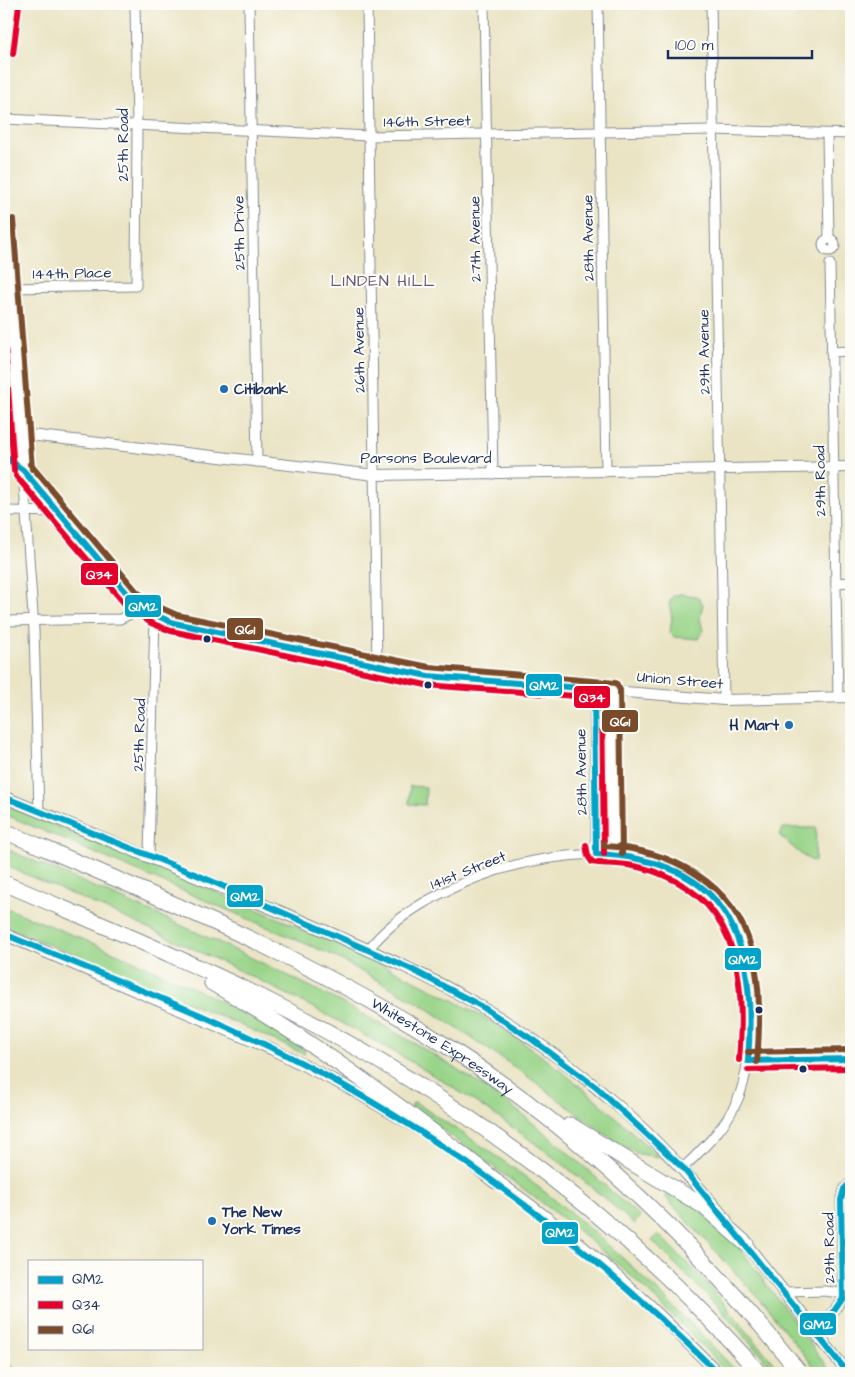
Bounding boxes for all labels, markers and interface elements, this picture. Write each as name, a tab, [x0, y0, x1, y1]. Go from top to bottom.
scale bar	[668, 28, 811, 60]
text: 100 m	[675, 35, 714, 56]
street label: 25th Road	[113, 108, 134, 182]
street label: 146th Street	[383, 110, 471, 133]
street label: 25th Drive	[228, 195, 251, 271]
street label: 28th Avenue	[577, 195, 600, 281]
street label: 27th Avenue	[464, 196, 487, 282]
street label: 144th Place	[32, 262, 112, 285]
district label: LINDEN HILL	[330, 270, 436, 292]
street label: 26th Avenue	[348, 307, 371, 393]
street label: 29th Avenue	[693, 309, 716, 395]
place label: Citibank	[234, 379, 289, 400]
marker: Citibank	[218, 383, 230, 395]
street label: 29th Road	[809, 445, 832, 517]
street label: Parsons Boulevard	[360, 448, 492, 469]
line badge: Q34	[80, 562, 119, 586]
text: Q34	[86, 565, 113, 585]
line badge: QM2	[124, 594, 162, 618]
text: QM2	[128, 597, 159, 617]
line badge: Q61	[226, 617, 264, 641]
text: Q61	[235, 620, 255, 640]
unlabelled marker	[202, 634, 212, 644]
street label: Union Street	[636, 666, 724, 695]
line badge: QM2	[525, 673, 563, 697]
text: QM2	[529, 676, 560, 696]
unlabelled marker	[423, 680, 433, 690]
line badge: Q34	[573, 685, 611, 709]
text: Q34	[579, 688, 606, 708]
street label: 25th Road	[128, 698, 151, 772]
line badge: Q61	[601, 709, 639, 733]
text: Q61	[610, 712, 630, 732]
place label: H Mart	[730, 715, 780, 736]
marker: H Mart	[783, 719, 795, 731]
street label: 28th Avenue	[570, 729, 593, 815]
street label: 141st Street	[427, 846, 509, 895]
line badge: QM2	[226, 884, 264, 908]
text: QM2	[230, 887, 261, 907]
line badge: QM2	[724, 947, 762, 971]
text: QM2	[728, 950, 759, 970]
street label: Whitestone Expressway	[367, 993, 518, 1100]
unlabelled marker	[754, 1005, 764, 1015]
unlabelled marker	[798, 1064, 808, 1074]
place label: The New York Times	[221, 1202, 301, 1240]
street label: 29th Road	[818, 1212, 841, 1284]
marker: The New York Times	[206, 1215, 218, 1227]
line badge: QM2	[541, 1221, 579, 1245]
text: QM2	[545, 1223, 576, 1243]
legend	[28, 1260, 202, 1350]
text: QM2	[72, 1269, 104, 1290]
text: Q34	[72, 1295, 101, 1316]
line badge: QM2	[799, 1312, 837, 1336]
text: QM2	[803, 1315, 834, 1335]
text: Q61	[72, 1319, 94, 1340]

